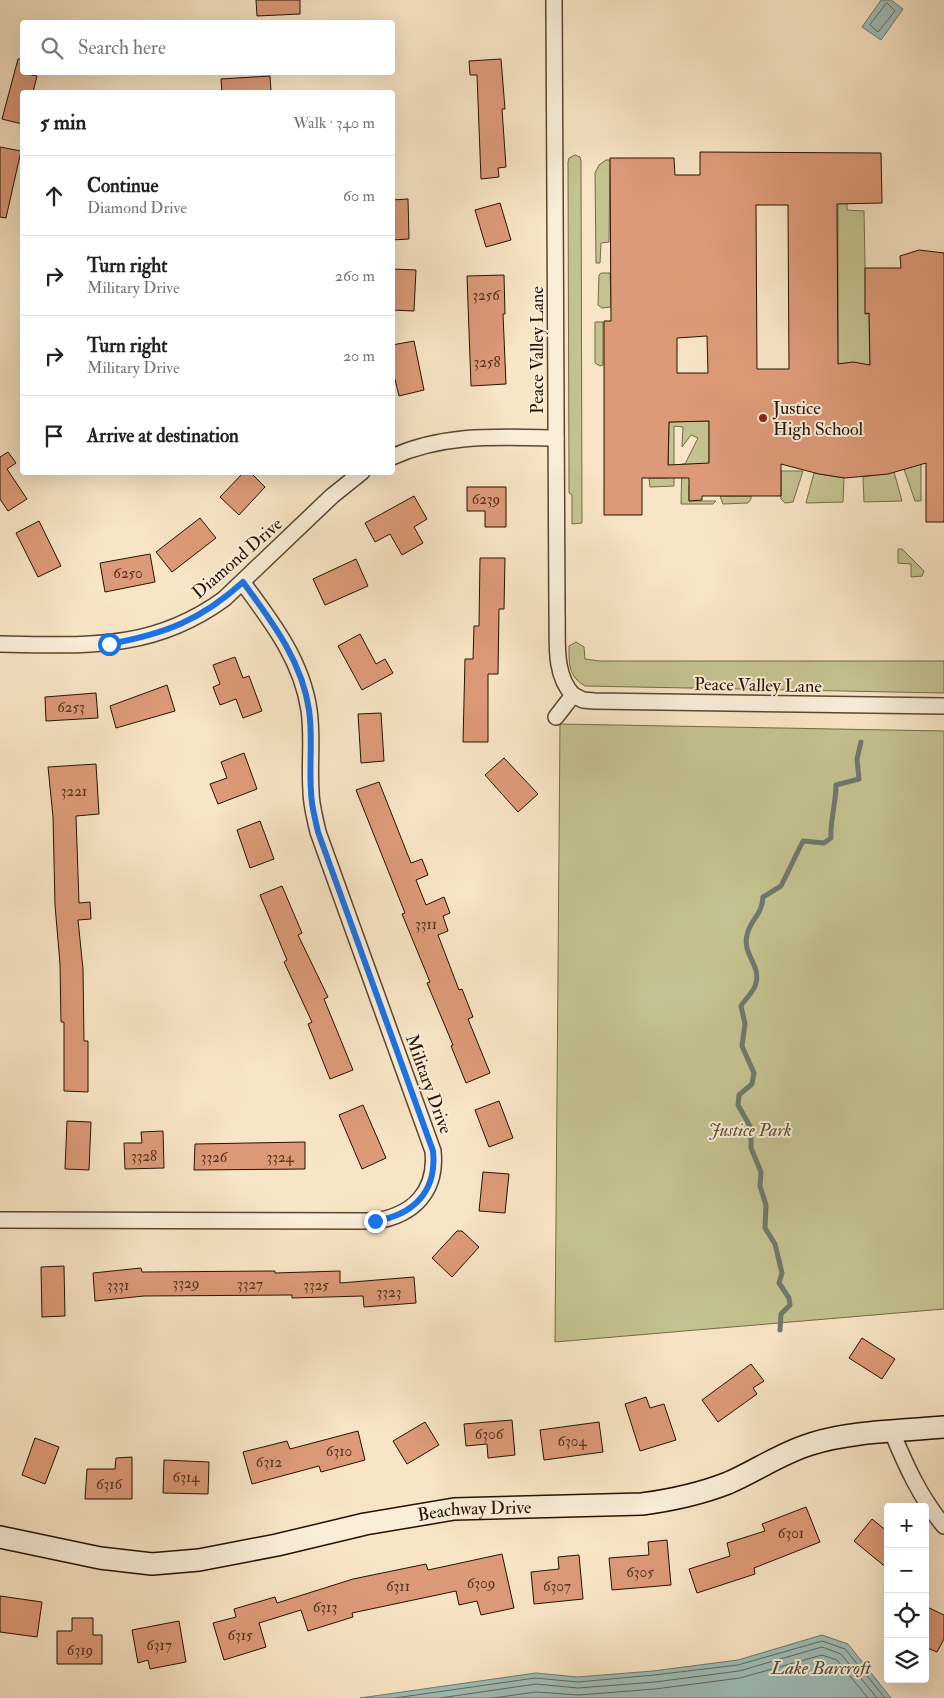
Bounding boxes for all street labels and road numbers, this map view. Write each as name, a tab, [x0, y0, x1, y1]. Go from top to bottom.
street label: Peace Valley Lane	[526, 286, 549, 414]
street label: Diamond Drive	[187, 512, 288, 604]
street label: Peace Valley Lane	[694, 673, 823, 698]
street label: Military Drive	[400, 1031, 457, 1138]
street label: Beachway Drive	[416, 1496, 532, 1527]

